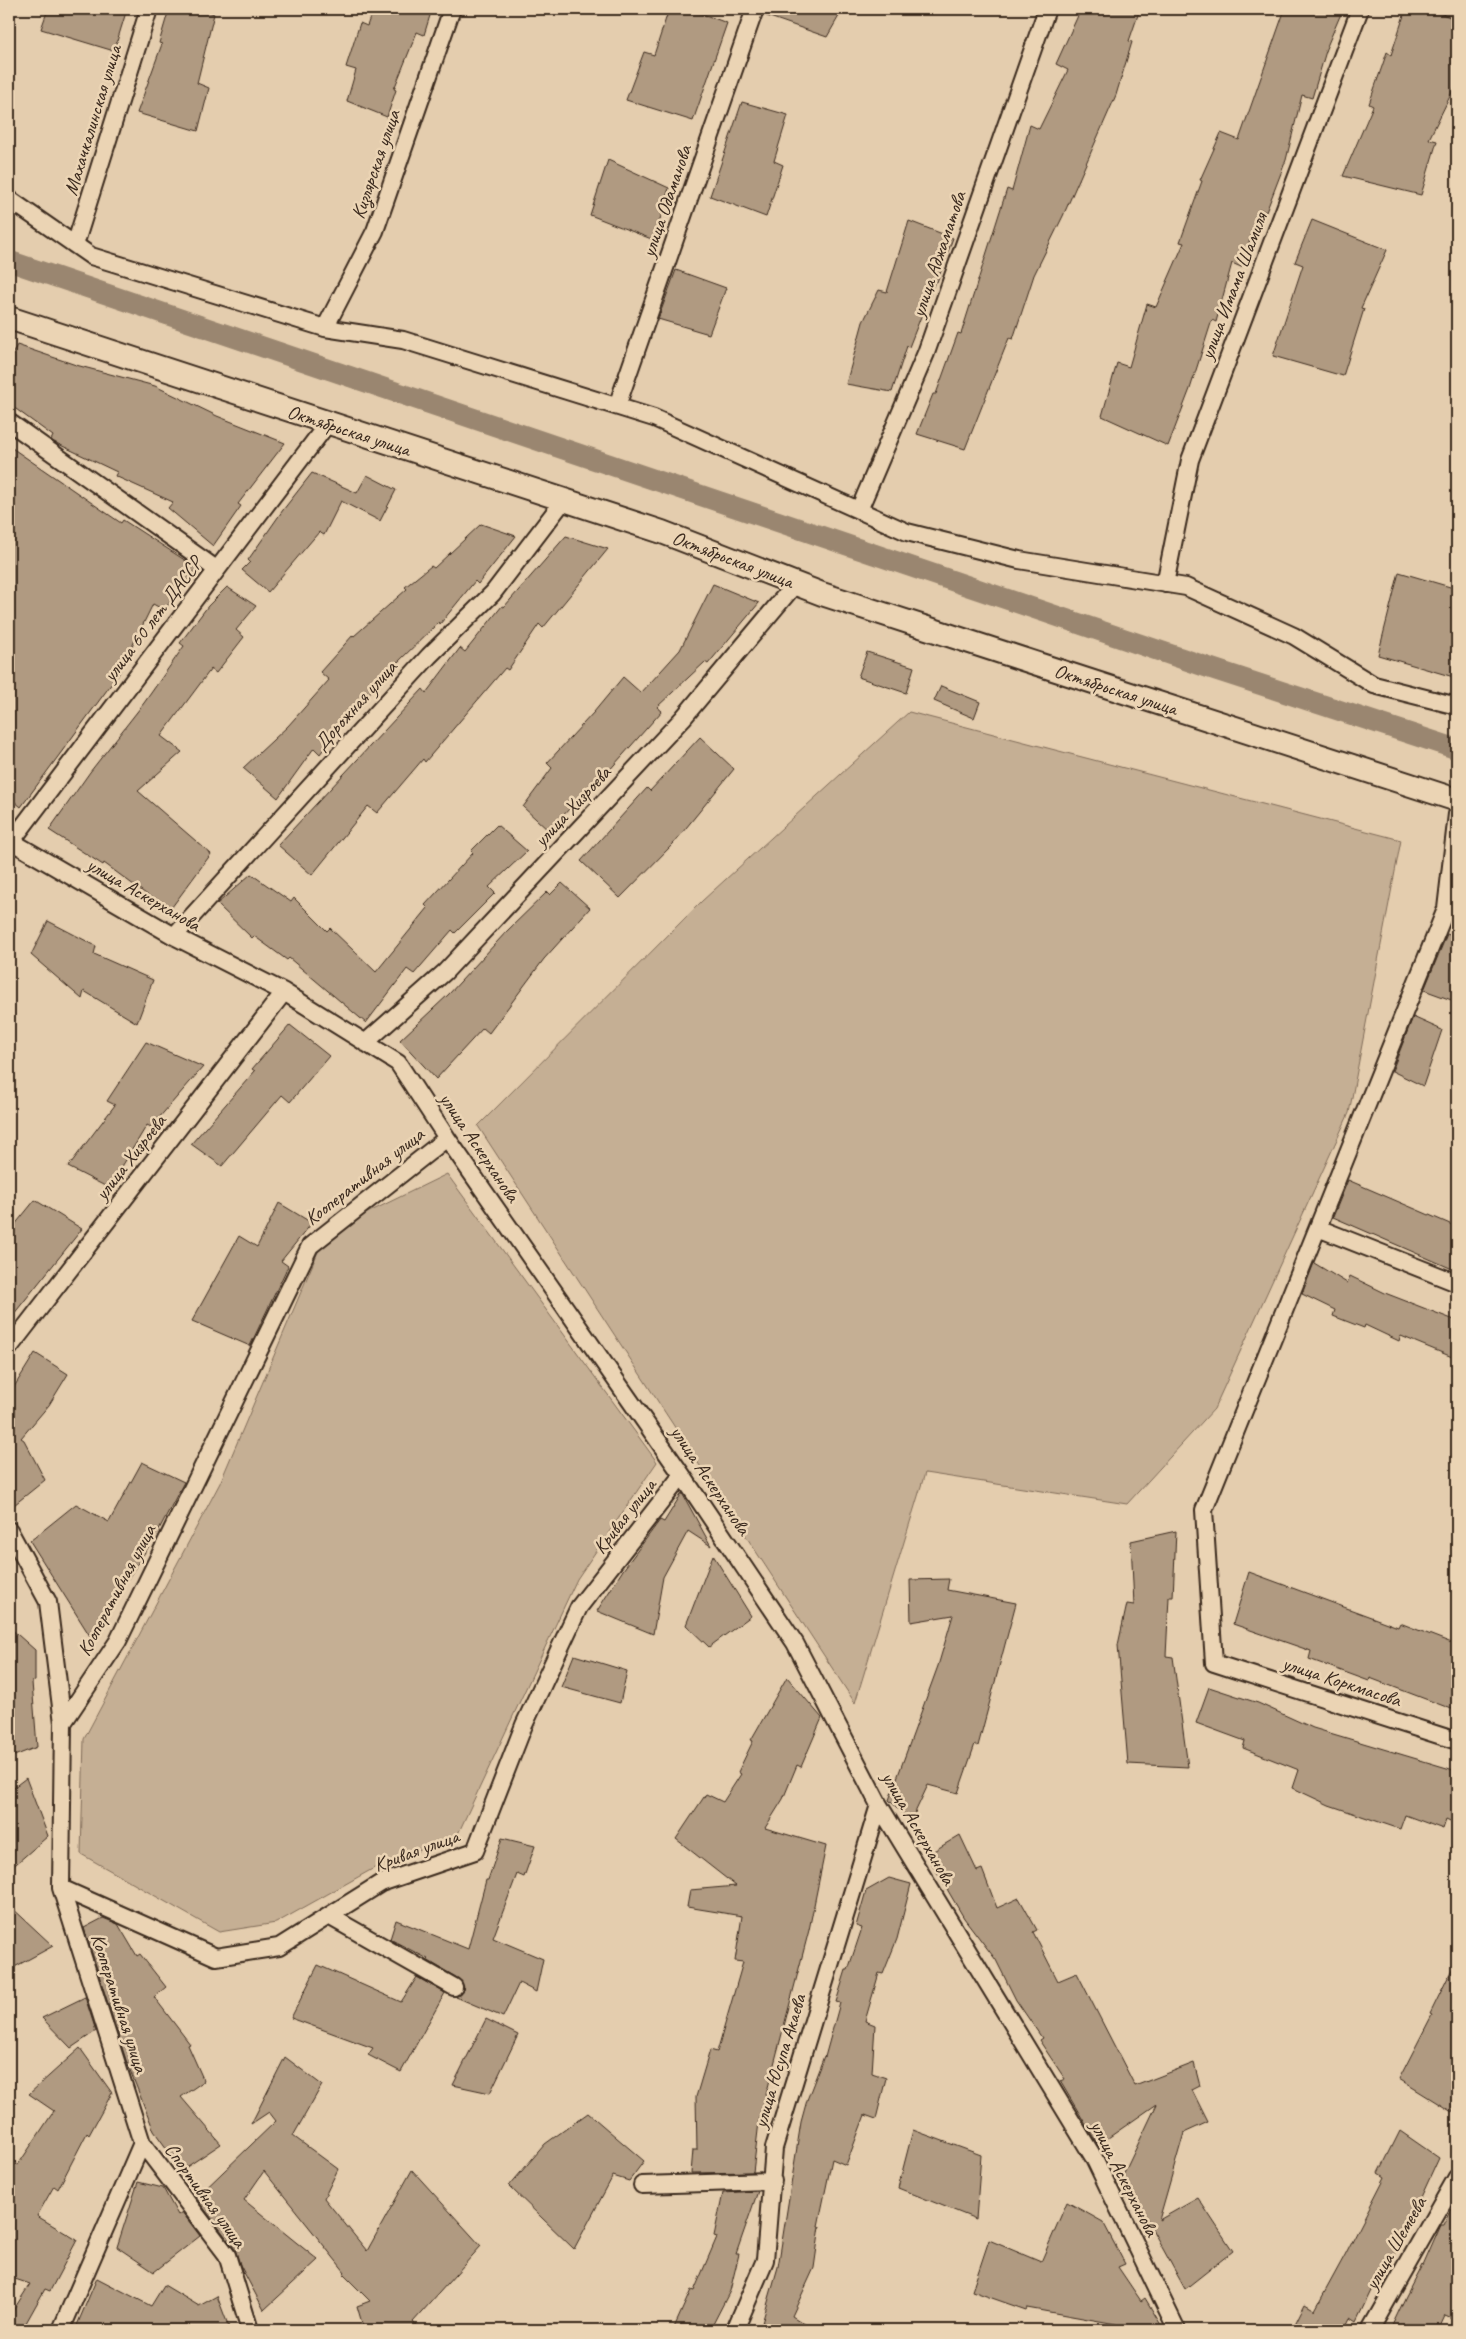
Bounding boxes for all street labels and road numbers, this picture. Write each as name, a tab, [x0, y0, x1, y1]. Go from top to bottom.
street label: Махачкалинская улица	[58, 40, 128, 198]
street label: Кизлярская улица	[345, 105, 407, 222]
street label: улица Одаманова	[635, 141, 698, 261]
street label: улица Аджаматова	[905, 187, 972, 321]
street label: улица Имама Шамиля	[1194, 208, 1274, 364]
street label: Октябрьская улица	[284, 399, 415, 463]
street label: Октябрьская улица	[669, 525, 799, 595]
street label: улица 60 лет ДАССР	[97, 550, 209, 688]
street label: Дорожная улица	[309, 654, 403, 755]
street label: Октябрьская улица	[1051, 658, 1182, 722]
street label: улица Хизроева	[528, 760, 617, 853]
street label: улица Аскерханова	[82, 851, 206, 938]
street label: улица Аскерханова	[433, 1087, 526, 1208]
street label: улица Хизроева	[89, 1109, 172, 1206]
street label: Кооперативная улица	[300, 1121, 430, 1231]
street label: улица Аскерханова	[664, 1420, 757, 1541]
street label: Кривая улица	[587, 1472, 663, 1559]
street label: Кооперативная улица	[71, 1519, 162, 1660]
street label: улица Коркмасова	[1278, 1650, 1405, 1713]
street label: улица Аскерханова	[876, 1766, 962, 1891]
street label: Кривая улица	[370, 1823, 464, 1877]
street label: Кооперативная улица	[85, 1930, 154, 2077]
street label: улица Юсупа Акаева	[747, 1989, 812, 2132]
street label: улица Аскерханова	[1084, 2115, 1165, 2242]
street label: Спортивная улица	[159, 2138, 253, 2254]
street label: улица Шемеева	[1358, 2191, 1433, 2295]

